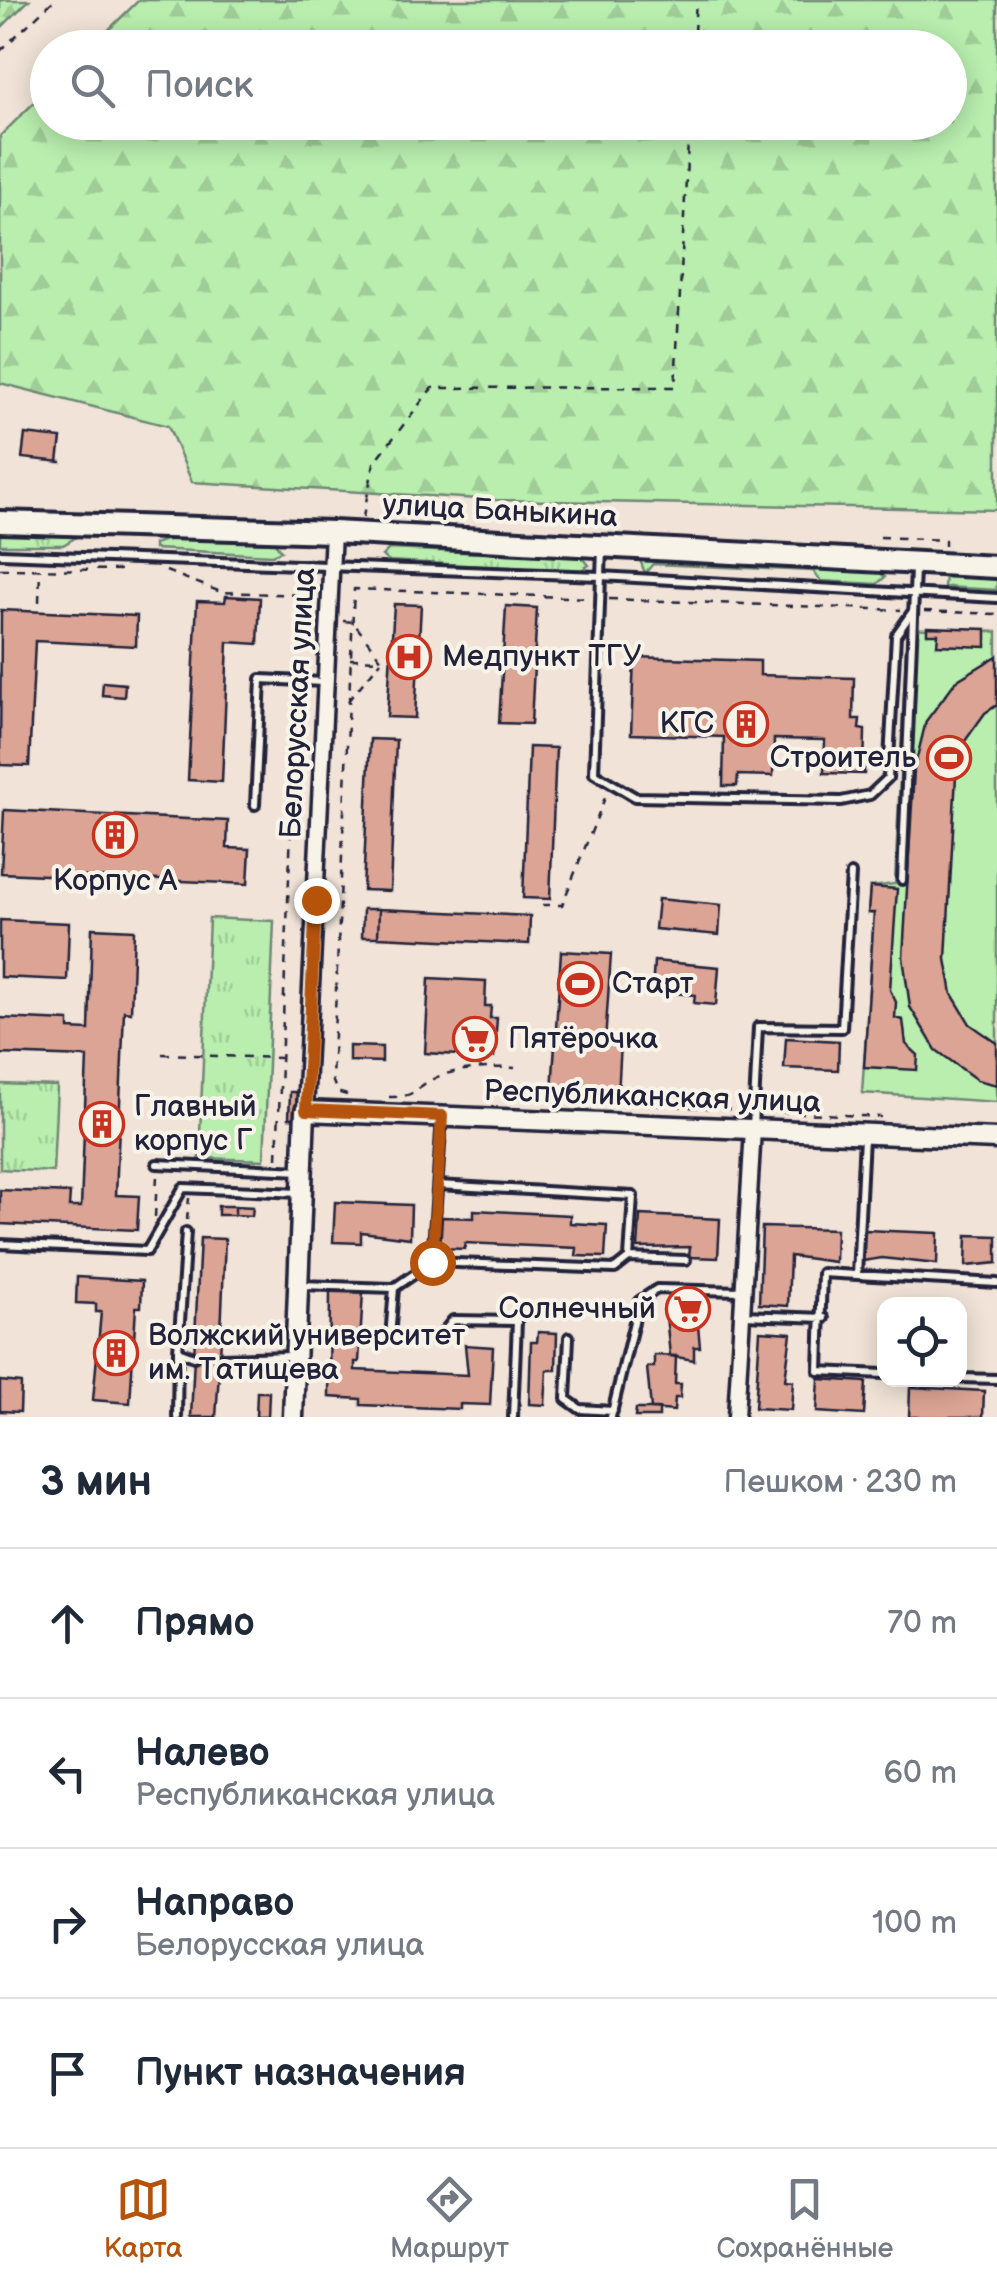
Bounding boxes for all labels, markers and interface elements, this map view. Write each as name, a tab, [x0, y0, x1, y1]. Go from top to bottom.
search box	[30, 30, 967, 140]
icon: search	[65, 58, 120, 113]
text: Поиск	[145, 63, 253, 108]
street label: улица Баныкина	[381, 487, 619, 535]
street label: Белорусская улица	[273, 566, 323, 839]
hospital icon: Медпункт ТГУ	[386, 634, 432, 680]
place label: Медпункт ТГУ	[442, 639, 642, 675]
building icon: КГС	[723, 701, 769, 747]
place label: КГС	[659, 706, 714, 742]
sports icon: Строитель	[926, 735, 972, 781]
place label: Строитель	[770, 740, 916, 776]
building icon: Корпус А	[92, 812, 138, 858]
place label: Корпус А	[53, 863, 178, 899]
route end	[294, 878, 340, 924]
sports icon: Старт	[557, 961, 603, 1007]
place label: Старт	[612, 966, 694, 1002]
supermarket icon: Пятёрочка	[452, 1016, 498, 1062]
place label: Пятёрочка	[508, 1021, 659, 1057]
street label: Республиканская улица	[483, 1073, 822, 1121]
place label: Главный корпус Г	[134, 1089, 257, 1159]
building icon: Главный корпус Г	[79, 1101, 125, 1147]
route start	[410, 1240, 456, 1286]
supermarket icon: Солнечный	[665, 1286, 711, 1332]
place label: Солнечный	[498, 1291, 656, 1327]
map controls	[877, 1297, 967, 1387]
button: locate	[877, 1297, 967, 1387]
place label: Волжский университет им. Татищева	[148, 1318, 465, 1388]
building icon: Волжский университет им. Татищева	[93, 1330, 139, 1376]
text: 3 мин	[40, 1457, 152, 1508]
text: Пешком · 230 m	[724, 1463, 957, 1502]
icon: ahead	[40, 1596, 95, 1651]
text: Прямо	[135, 1601, 254, 1646]
text: 70 m	[887, 1604, 957, 1643]
text: Налево	[135, 1731, 270, 1776]
icon: left	[40, 1746, 95, 1801]
text: 60 m	[884, 1754, 957, 1793]
text: Республиканская улица	[135, 1776, 495, 1815]
text: Направо	[135, 1881, 294, 1926]
icon: right	[40, 1896, 95, 1951]
text: 100 m	[872, 1904, 957, 1943]
text: Белорусская улица	[135, 1926, 424, 1965]
icon: arrive	[40, 2046, 95, 2101]
text: Пункт назначения	[135, 2051, 466, 2096]
tab: Карта	[104, 2172, 183, 2265]
tab: Маршрут	[390, 2172, 509, 2265]
tab: Сохранённые	[716, 2172, 893, 2265]

